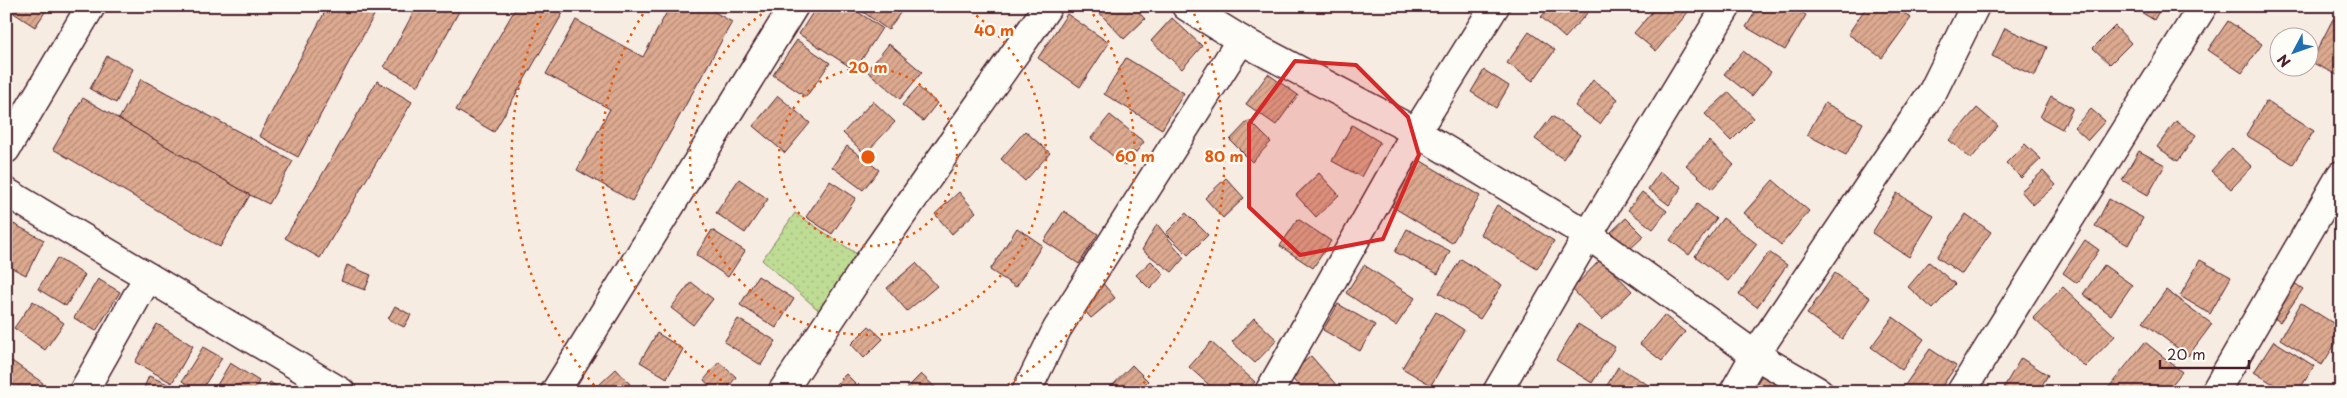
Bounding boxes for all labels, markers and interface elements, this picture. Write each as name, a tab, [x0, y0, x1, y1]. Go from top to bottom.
text: 40 m	[974, 18, 1014, 41]
north arrow	[2270, 28, 2320, 78]
text: N	[2272, 50, 2295, 72]
text: 20 m	[849, 55, 887, 78]
text: 60 m	[1115, 144, 1155, 167]
text: 80 m	[1204, 144, 1244, 167]
centre of rings	[859, 148, 877, 166]
scale bar	[2160, 338, 2248, 370]
text: 20 m	[2167, 342, 2206, 365]

